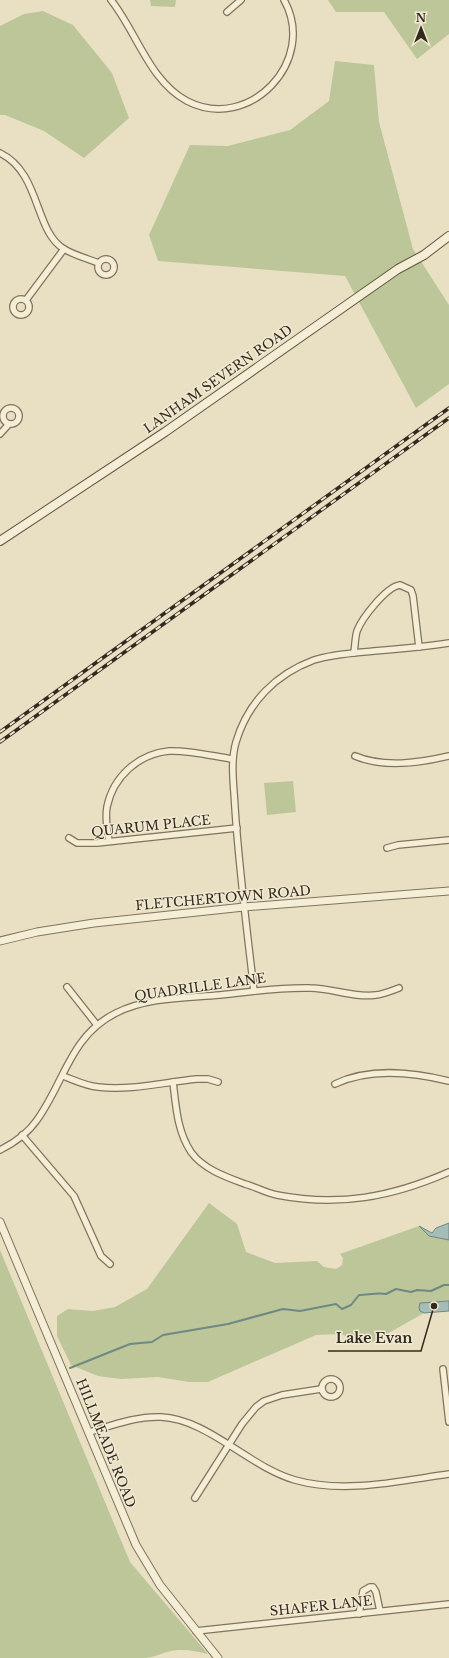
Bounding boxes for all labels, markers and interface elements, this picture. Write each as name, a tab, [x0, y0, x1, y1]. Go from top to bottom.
north arrow	[401, 8, 441, 48]
text: N	[416, 11, 427, 25]
street label: LANHAM SEVERN ROAD	[140, 321, 296, 437]
street label: QUARUM PLACE	[90, 811, 212, 841]
street label: FLETCHERTOWN ROAD	[134, 882, 312, 914]
street label: QUADRILLE LANE	[133, 969, 267, 1005]
callout: Lake Evan	[328, 1325, 421, 1351]
text: Lake Evan	[336, 1329, 412, 1347]
street label: HILLMEADE ROAD	[72, 1376, 140, 1510]
street label: SHAFER LANE	[269, 1592, 373, 1620]

